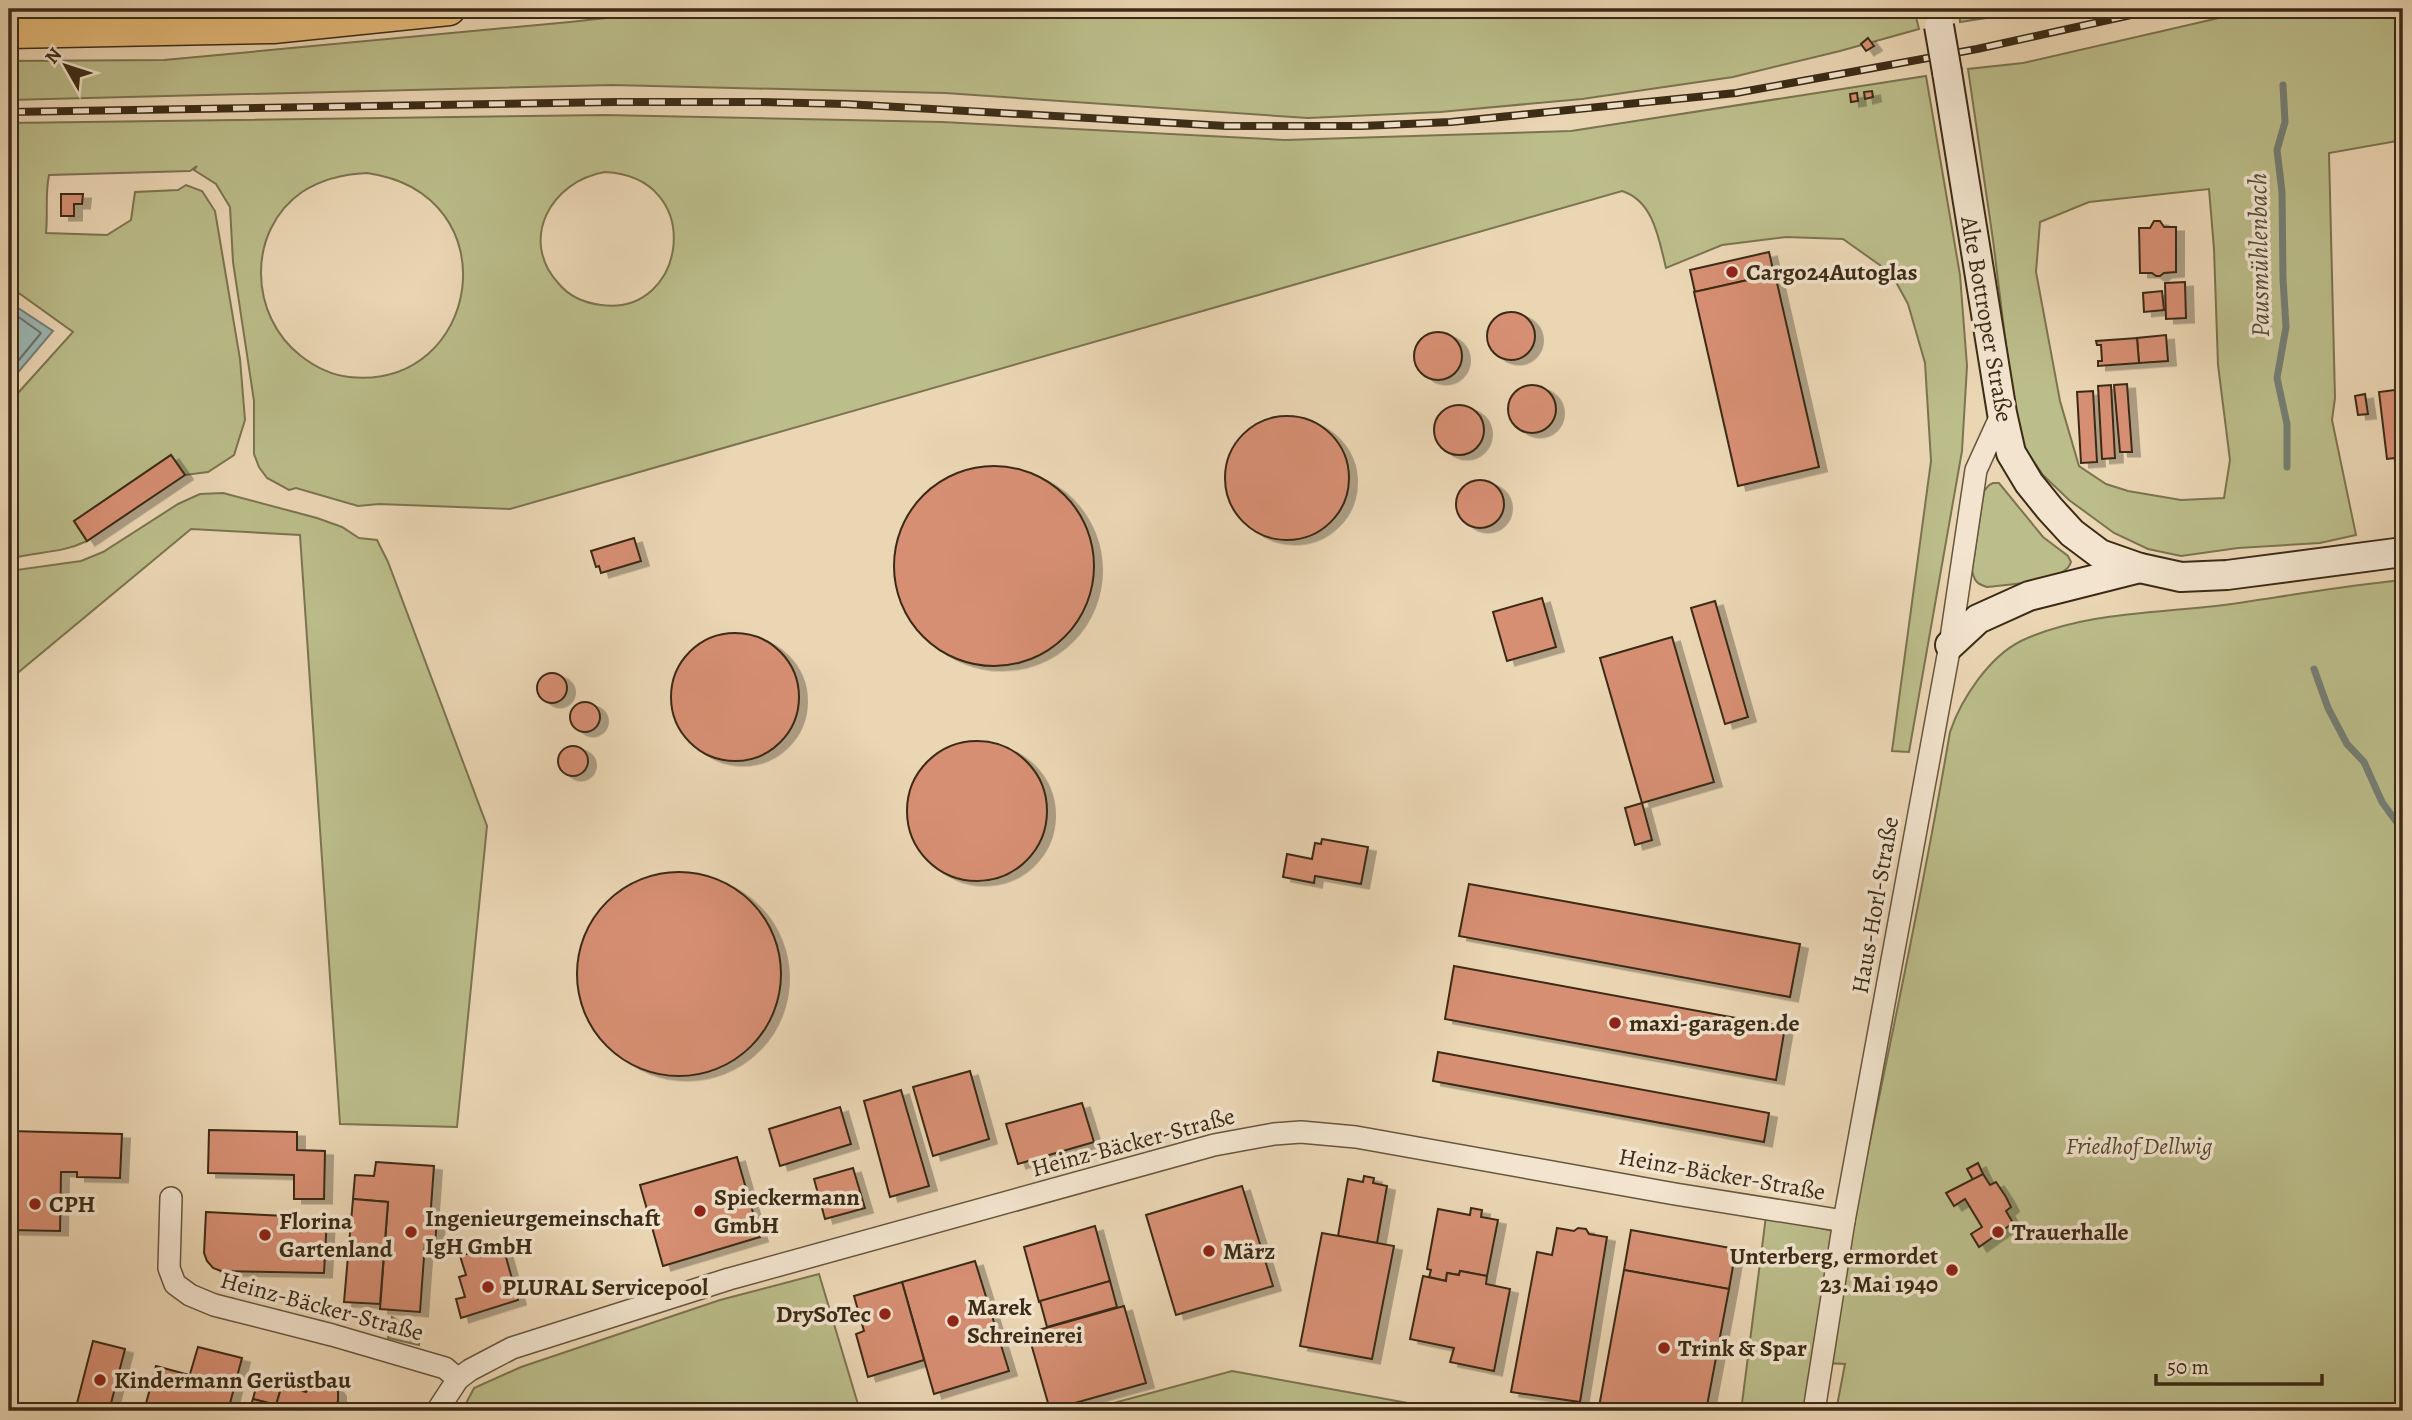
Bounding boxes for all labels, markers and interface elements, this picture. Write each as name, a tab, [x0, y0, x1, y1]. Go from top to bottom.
north arrow	[32, 32, 102, 102]
text: N	[39, 42, 68, 69]
water label: Pausmühlenbach	[2240, 172, 2278, 338]
street label: Alte Bottroper Straße	[1953, 212, 2021, 425]
place label: Cargo24Autoglas	[1746, 256, 1918, 288]
marker: Cargo24Autoglas	[1724, 264, 1740, 280]
street label: Haus-Horl-Straße	[1844, 814, 1906, 996]
place label: maxi-garagen.de	[1629, 1007, 1800, 1039]
marker: maxi-garagen.de	[1607, 1015, 1623, 1031]
street label: Heinz-Bäcker-Straße	[1028, 1099, 1238, 1185]
park label: Friedhof Dellwig	[2066, 1130, 2213, 1162]
street label: Heinz-Bäcker-Straße	[1616, 1140, 1828, 1208]
place label: Spieckermann GmbH	[714, 1181, 860, 1241]
place label: CPH	[49, 1188, 96, 1220]
marker: CPH	[27, 1196, 43, 1212]
place label: Ingenieurgemeinschaft IgH GmbH	[425, 1202, 661, 1262]
marker: Spieckermann GmbH	[692, 1203, 708, 1219]
place label: Florina Gartenland	[279, 1205, 393, 1265]
place label: Trauerhalle	[2012, 1216, 2129, 1248]
marker: Ingenieurgemeinschaft IgH GmbH	[403, 1224, 419, 1240]
marker: Trauerhalle	[1990, 1224, 2006, 1240]
marker: Florina Gartenland	[257, 1227, 273, 1243]
place label: März	[1223, 1235, 1275, 1267]
place label: Unterberg, ermordet 23. Mai 1940	[1730, 1240, 1938, 1300]
marker: März	[1201, 1243, 1217, 1259]
marker: Unterberg, ermordet 23. Mai 1940	[1944, 1262, 1960, 1278]
street label: Heinz-Bäcker-Straße	[217, 1263, 427, 1349]
place label: PLURAL Servicepool	[502, 1271, 709, 1303]
marker: PLURAL Servicepool	[480, 1279, 496, 1295]
place label: Marek Schreinerei	[967, 1291, 1083, 1351]
place label: DrySoTec	[776, 1298, 871, 1330]
marker: DrySoTec	[877, 1306, 893, 1322]
marker: Marek Schreinerei	[945, 1313, 961, 1329]
place label: Trink & Spar	[1678, 1332, 1807, 1364]
marker: Trink & Spar	[1656, 1340, 1672, 1356]
scale bar	[2156, 1343, 2323, 1387]
text: 50 m	[2167, 1353, 2209, 1381]
place label: Kindermann Gerüstbau	[114, 1364, 352, 1396]
marker: Kindermann Gerüstbau	[92, 1372, 108, 1388]

